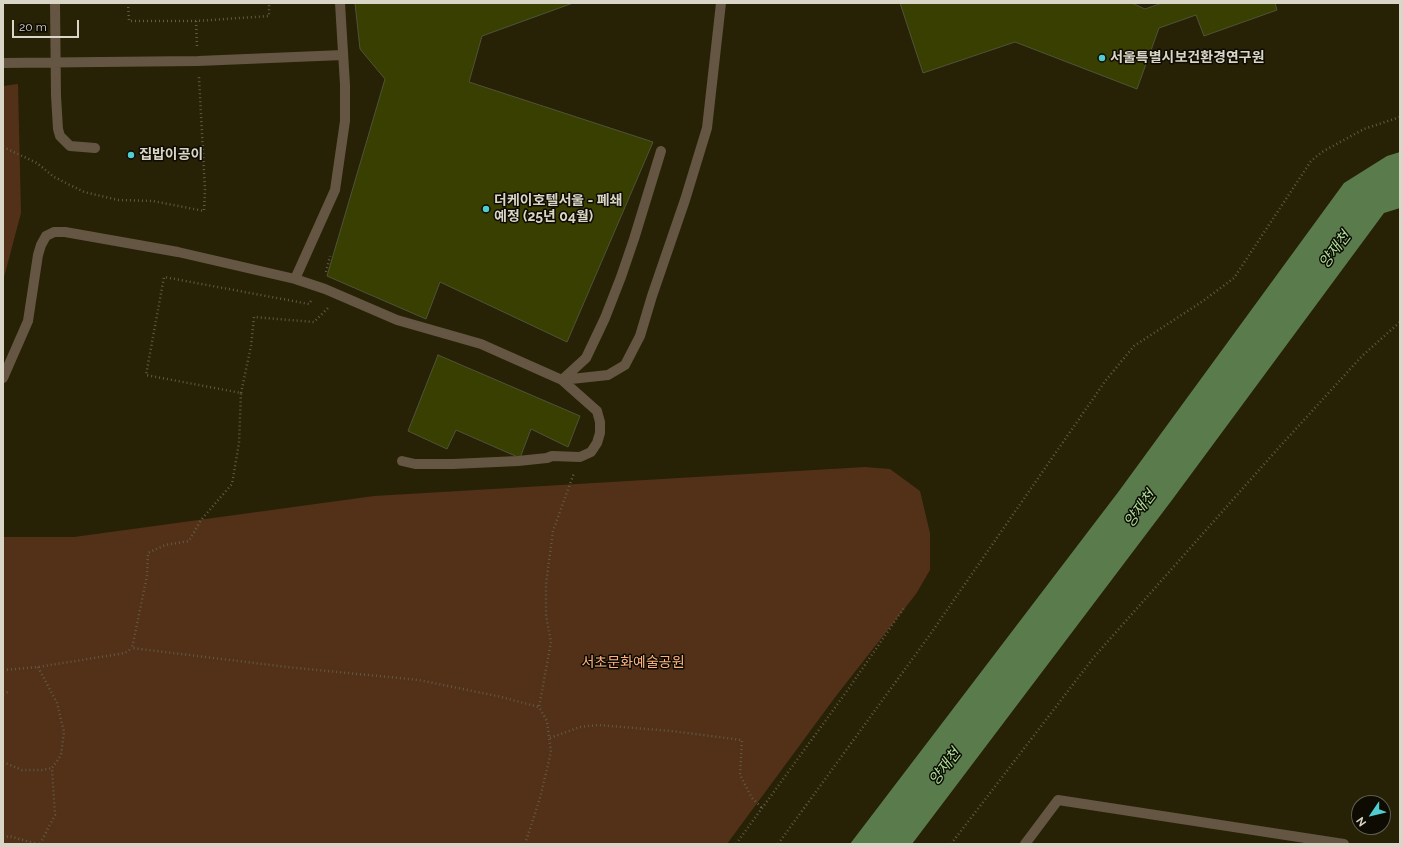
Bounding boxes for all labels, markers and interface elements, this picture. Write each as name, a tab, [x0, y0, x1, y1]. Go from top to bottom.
scale bar	[14, 12, 81, 38]
text: 20 m	[19, 20, 47, 34]
place label: 서울특별시보건환경연구원	[1110, 50, 1265, 66]
marker: 서울특별시보건환경연구원	[1097, 53, 1107, 63]
place label: 집밥이공이	[139, 147, 203, 163]
marker: 집밥이공이	[126, 150, 136, 160]
place label: 더케이호텔서울 - 폐쇄 예정 (25년 04월)	[494, 193, 622, 226]
marker: 더케이호텔서울 - 폐쇄 예정 (25년 04월)	[481, 204, 491, 214]
water label: 양재천	[1315, 228, 1355, 272]
water label: 양재천	[1120, 487, 1160, 531]
park label: 서초문화예술공원	[581, 655, 685, 671]
water label: 양재천	[925, 745, 965, 789]
north arrow	[1351, 795, 1391, 835]
text: N	[1354, 814, 1369, 829]

